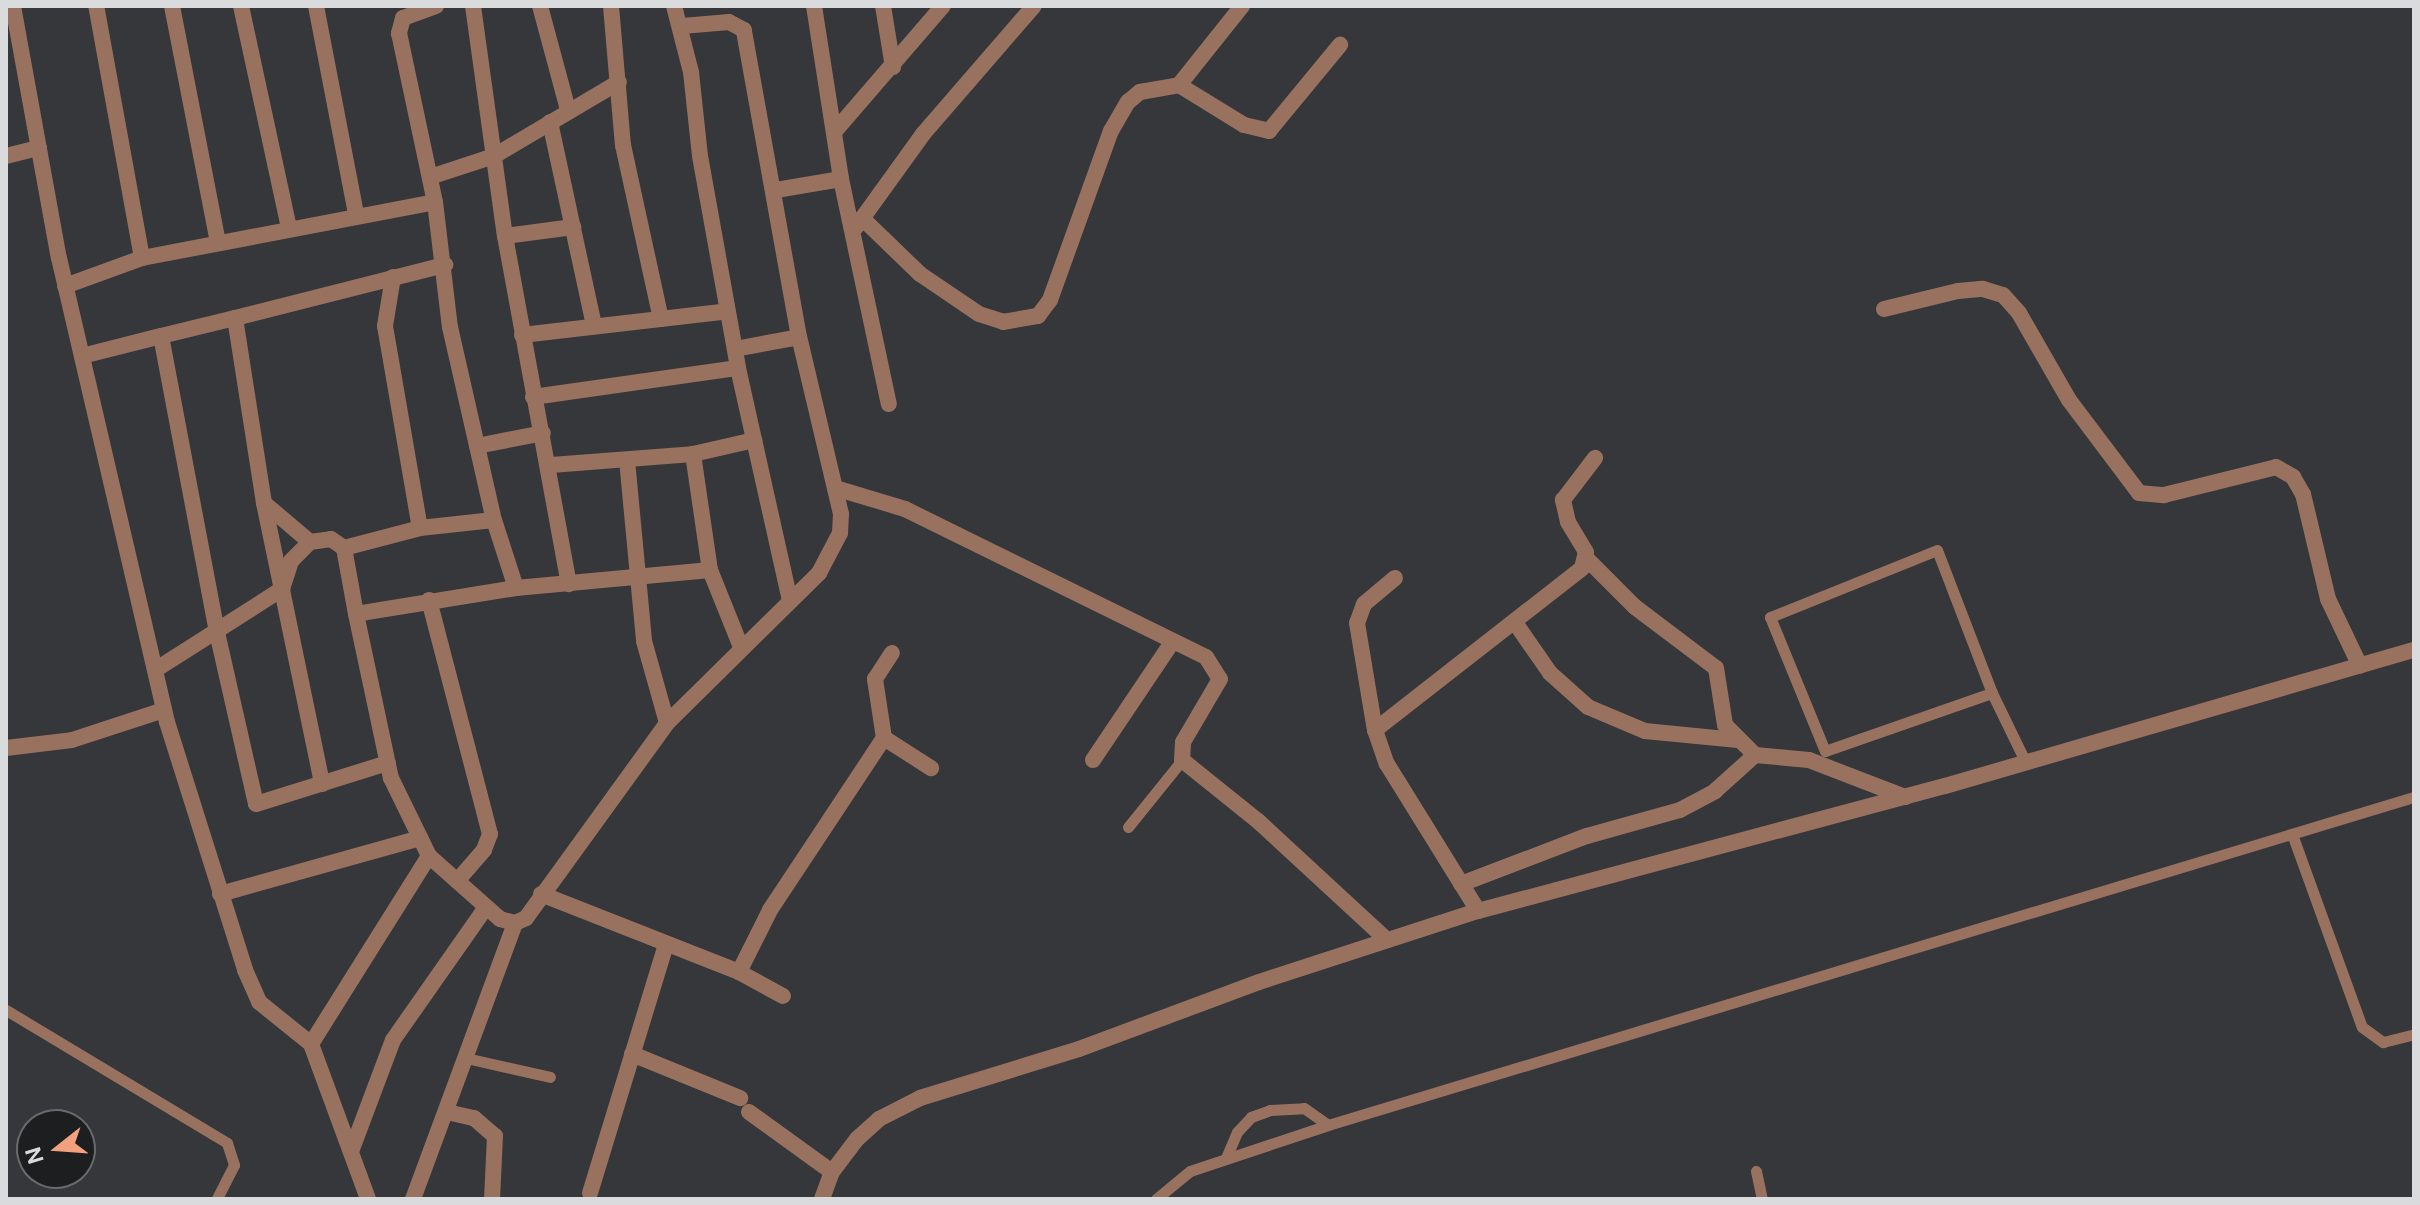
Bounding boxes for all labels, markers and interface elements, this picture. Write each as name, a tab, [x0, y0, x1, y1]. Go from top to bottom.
north arrow	[16, 1109, 96, 1189]
text: N	[18, 1144, 51, 1167]

